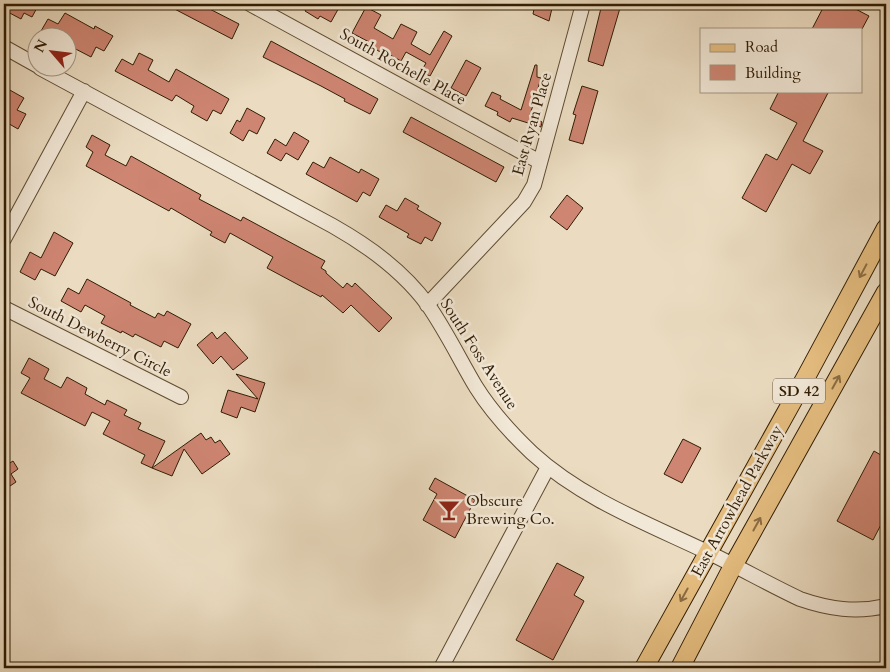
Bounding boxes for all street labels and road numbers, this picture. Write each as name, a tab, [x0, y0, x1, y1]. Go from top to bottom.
street label: South Rochelle Place	[336, 23, 470, 111]
street label: East Ryan Place	[507, 70, 557, 178]
street label: South Dewberry Circle	[25, 291, 175, 383]
street label: South Foss Avenue	[435, 294, 523, 414]
road number: SD 42	[773, 378, 825, 404]
street label: East Arrowhead Parkway	[686, 421, 788, 581]

